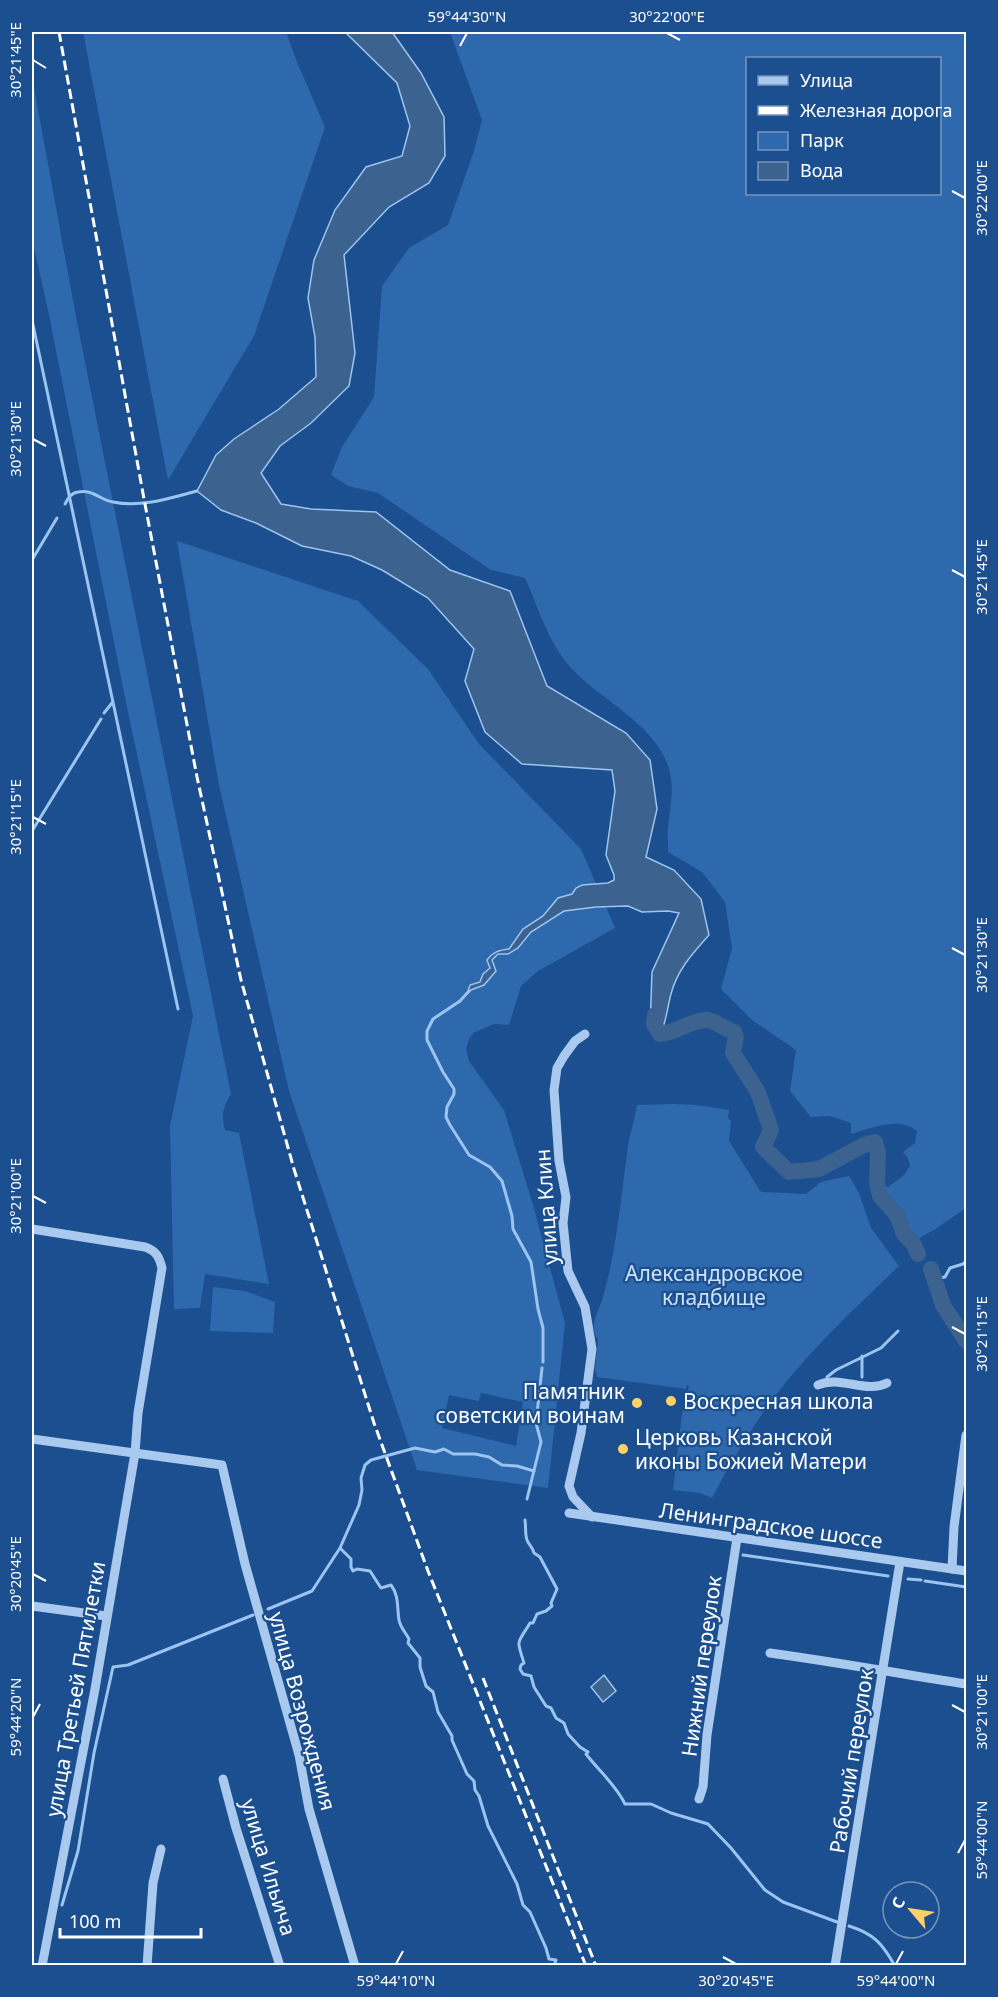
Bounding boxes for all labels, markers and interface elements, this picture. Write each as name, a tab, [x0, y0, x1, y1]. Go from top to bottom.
text: 59°44'30"N	[428, 6, 506, 26]
text: 30°22'00"E	[629, 6, 705, 26]
text: 30°21'45"E	[5, 22, 25, 98]
legend	[746, 57, 941, 195]
text: Улица	[800, 68, 853, 92]
text: Железная дорога	[800, 98, 952, 122]
text: Парк	[800, 128, 844, 152]
text: Вода	[800, 158, 843, 182]
text: 30°22'00"E	[971, 160, 991, 236]
text: 30°21'30"E	[5, 401, 25, 477]
text: 30°21'45"E	[971, 539, 991, 615]
text: 30°21'15"E	[5, 779, 25, 855]
text: 30°21'30"E	[971, 917, 991, 993]
street label: улица Клин	[528, 1148, 564, 1266]
text: 30°21'00"E	[5, 1158, 25, 1234]
park label: Александровское кладбище	[625, 1259, 803, 1311]
text: 30°21'15"E	[971, 1296, 991, 1372]
place label: Памятник советским воинам	[435, 1377, 625, 1429]
place label: Воскресная школа	[683, 1387, 873, 1415]
marker: Воскресная школа	[664, 1394, 678, 1408]
marker: Памятник советским воинам	[630, 1396, 644, 1410]
place label: Церковь Казанской иконы Божией Матери	[635, 1423, 867, 1475]
marker: Церковь Казанской иконы Божией Матери	[616, 1442, 630, 1456]
street label: Ленинградское шоссе	[658, 1495, 884, 1555]
text: 30°20'45"E	[5, 1536, 25, 1612]
street label: улица Третьей Пятилетки	[39, 1559, 111, 1819]
street label: Нижний переулок	[674, 1574, 728, 1758]
street label: улица Возрождения	[263, 1609, 343, 1813]
street label: Рабочий переулок	[823, 1667, 879, 1855]
text: 30°21'00"E	[971, 1674, 991, 1750]
text: 59°44'20"N	[5, 1678, 25, 1756]
street label: улица Ильича	[235, 1795, 303, 1939]
text: 59°44'00"N	[971, 1801, 991, 1879]
north arrow	[881, 1880, 941, 1940]
text: С	[886, 1893, 910, 1913]
scale bar	[60, 1901, 201, 1939]
text: 100 m	[69, 1909, 121, 1933]
text: 59°44'10"N	[357, 1970, 435, 1990]
text: 30°20'45"E	[698, 1970, 774, 1990]
text: 59°44'00"N	[857, 1970, 935, 1990]

